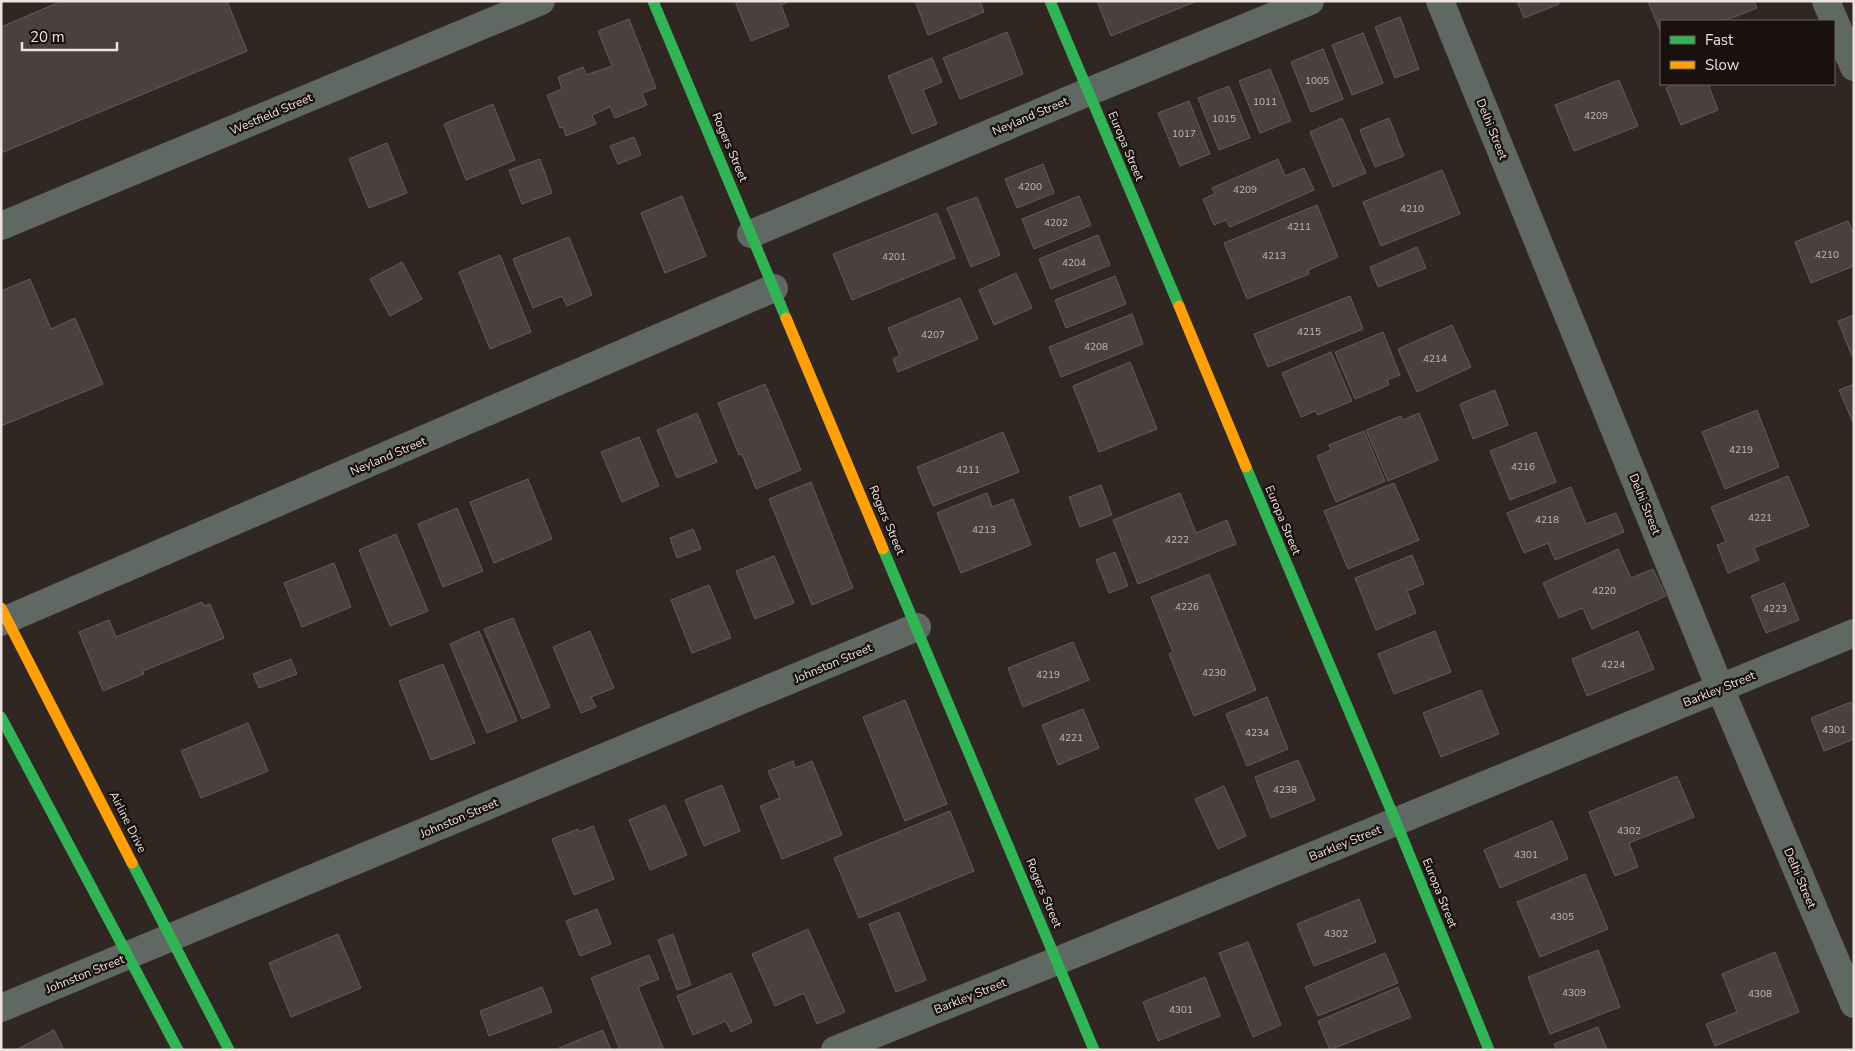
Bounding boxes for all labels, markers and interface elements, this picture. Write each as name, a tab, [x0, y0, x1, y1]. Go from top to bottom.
scale bar	[22, 20, 118, 52]
legend	[1660, 20, 1835, 85]
text: 20 m	[30, 27, 65, 47]
text: Fast	[1705, 30, 1734, 50]
text: Slow	[1705, 55, 1740, 75]
house number: 1005	[1305, 74, 1329, 88]
street label: Westfield Street	[227, 89, 315, 139]
street label: Neyland Street	[990, 93, 1071, 139]
house number: 1011	[1253, 95, 1277, 109]
street label: Delhi Street	[1473, 96, 1512, 163]
street label: Europa Street	[1104, 109, 1148, 184]
house number: 4209	[1584, 109, 1608, 123]
street label: Rogers Street	[708, 110, 752, 185]
house number: 1015	[1212, 112, 1236, 126]
house number: 1017	[1172, 127, 1196, 141]
house number: 4200	[1018, 180, 1042, 194]
house number: 4209	[1233, 183, 1257, 197]
house number: 4210	[1400, 202, 1424, 216]
house number: 4202	[1044, 216, 1068, 230]
house number: 4211	[1287, 220, 1311, 234]
house number: 4210	[1815, 248, 1839, 262]
house number: 4213	[1262, 249, 1286, 263]
house number: 4201	[882, 250, 906, 264]
house number: 4204	[1062, 256, 1086, 270]
house number: 4215	[1297, 325, 1321, 339]
house number: 4207	[921, 328, 945, 342]
house number: 4208	[1084, 340, 1108, 354]
house number: 4214	[1423, 352, 1447, 366]
street label: Neyland Street	[348, 433, 429, 479]
house number: 4219	[1729, 443, 1753, 457]
house number: 4216	[1511, 460, 1535, 474]
house number: 4211	[956, 463, 980, 477]
street label: Delhi Street	[1626, 471, 1665, 538]
street label: Rogers Street	[865, 483, 909, 558]
street label: Europa Street	[1261, 483, 1305, 558]
house number: 4221	[1748, 511, 1772, 525]
house number: 4218	[1535, 513, 1559, 527]
house number: 4213	[972, 523, 996, 537]
house number: 4222	[1165, 533, 1189, 547]
house number: 4220	[1592, 584, 1616, 598]
house number: 4226	[1175, 600, 1199, 614]
house number: 4223	[1763, 602, 1787, 616]
street label: Johnston Street	[791, 639, 875, 687]
house number: 4224	[1601, 658, 1625, 672]
house number: 4230	[1202, 666, 1226, 680]
street label: Barkley Street	[1681, 667, 1758, 711]
house number: 4219	[1036, 668, 1060, 682]
house number: 4301	[1822, 723, 1846, 737]
house number: 4234	[1245, 726, 1269, 740]
house number: 4221	[1059, 731, 1083, 745]
house number: 4238	[1273, 783, 1297, 797]
street label: Airline Drive	[106, 789, 150, 855]
street label: Johnston Street	[417, 794, 501, 842]
street label: Barkley Street	[1307, 821, 1384, 865]
house number: 4302	[1617, 824, 1641, 838]
street label: Delhi Street	[1780, 845, 1820, 911]
house number: 4301	[1514, 848, 1538, 862]
street label: Rogers Street	[1022, 856, 1066, 931]
street label: Europa Street	[1419, 856, 1462, 931]
house number: 4305	[1550, 910, 1574, 924]
house number: 4302	[1324, 927, 1348, 941]
street label: Johnston Street	[42, 951, 127, 997]
street label: Barkley Street	[932, 974, 1009, 1018]
house number: 4309	[1562, 986, 1586, 1000]
house number: 4308	[1748, 987, 1772, 1001]
house number: 4301	[1169, 1003, 1193, 1017]

